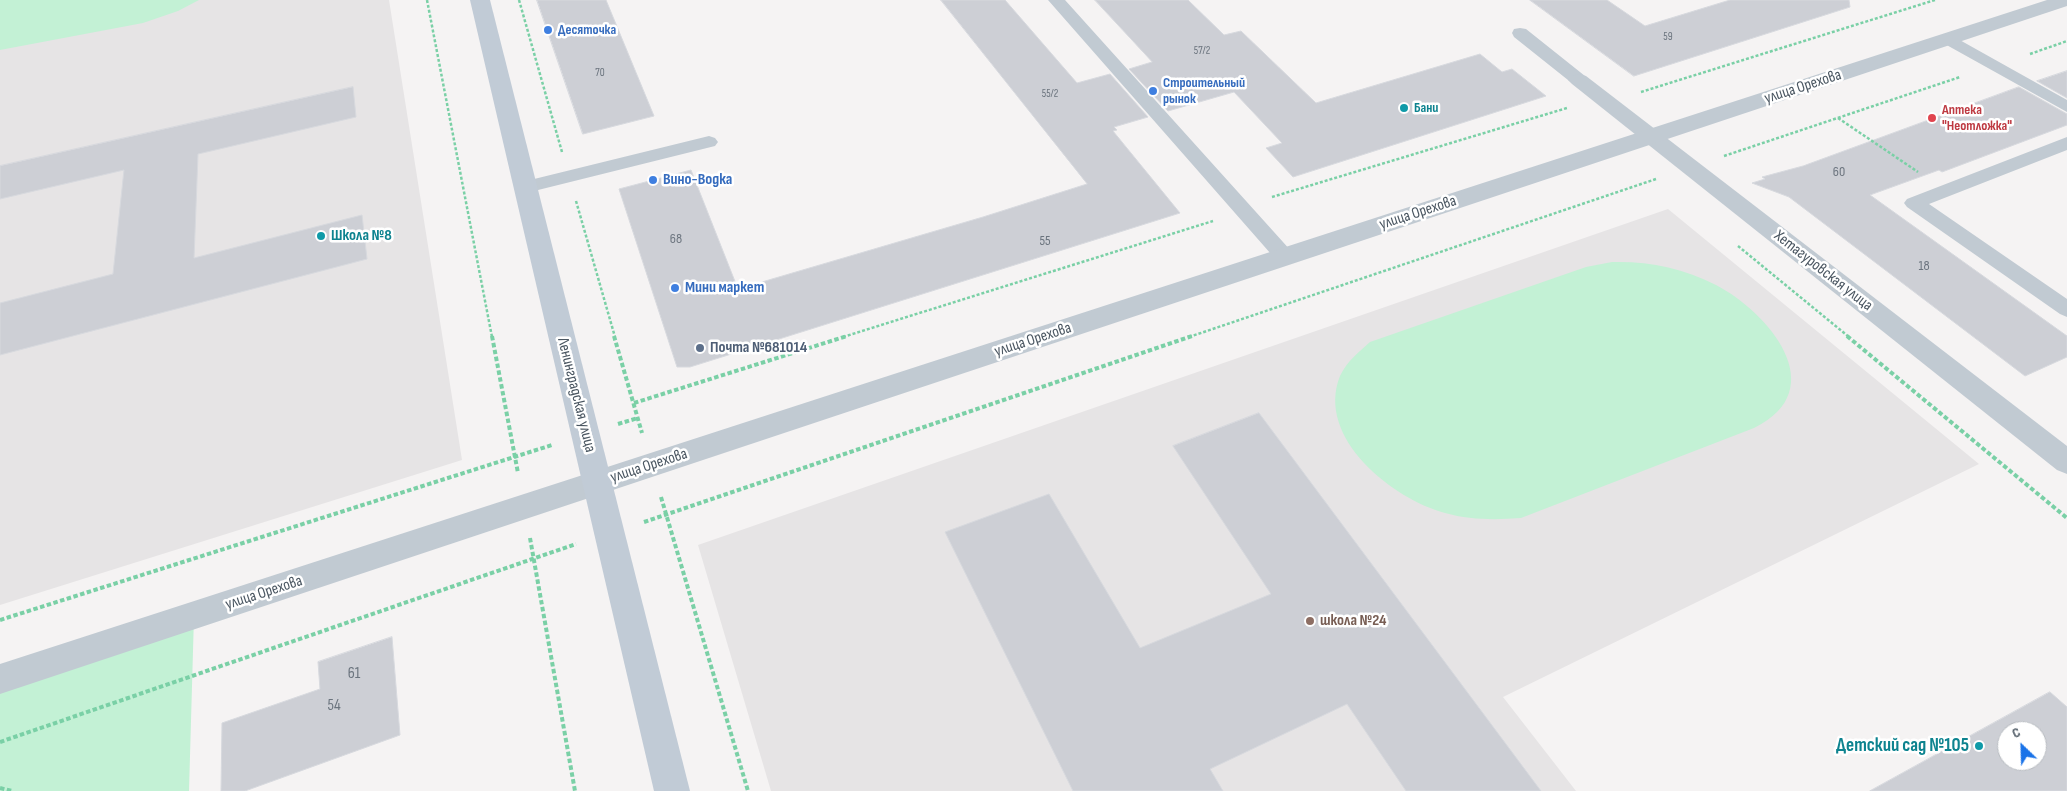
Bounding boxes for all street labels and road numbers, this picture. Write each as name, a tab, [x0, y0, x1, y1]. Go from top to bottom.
street label: улица Орехова	[1762, 66, 1844, 108]
street label: улица Орехова	[1377, 192, 1459, 234]
street label: Хетагуровская улица	[1770, 227, 1876, 315]
street label: улица Орехова	[992, 319, 1074, 361]
street label: Ленинградская улица	[552, 336, 600, 454]
street label: улица Орехова	[608, 445, 690, 487]
street label: улица Орехова	[223, 572, 305, 614]

